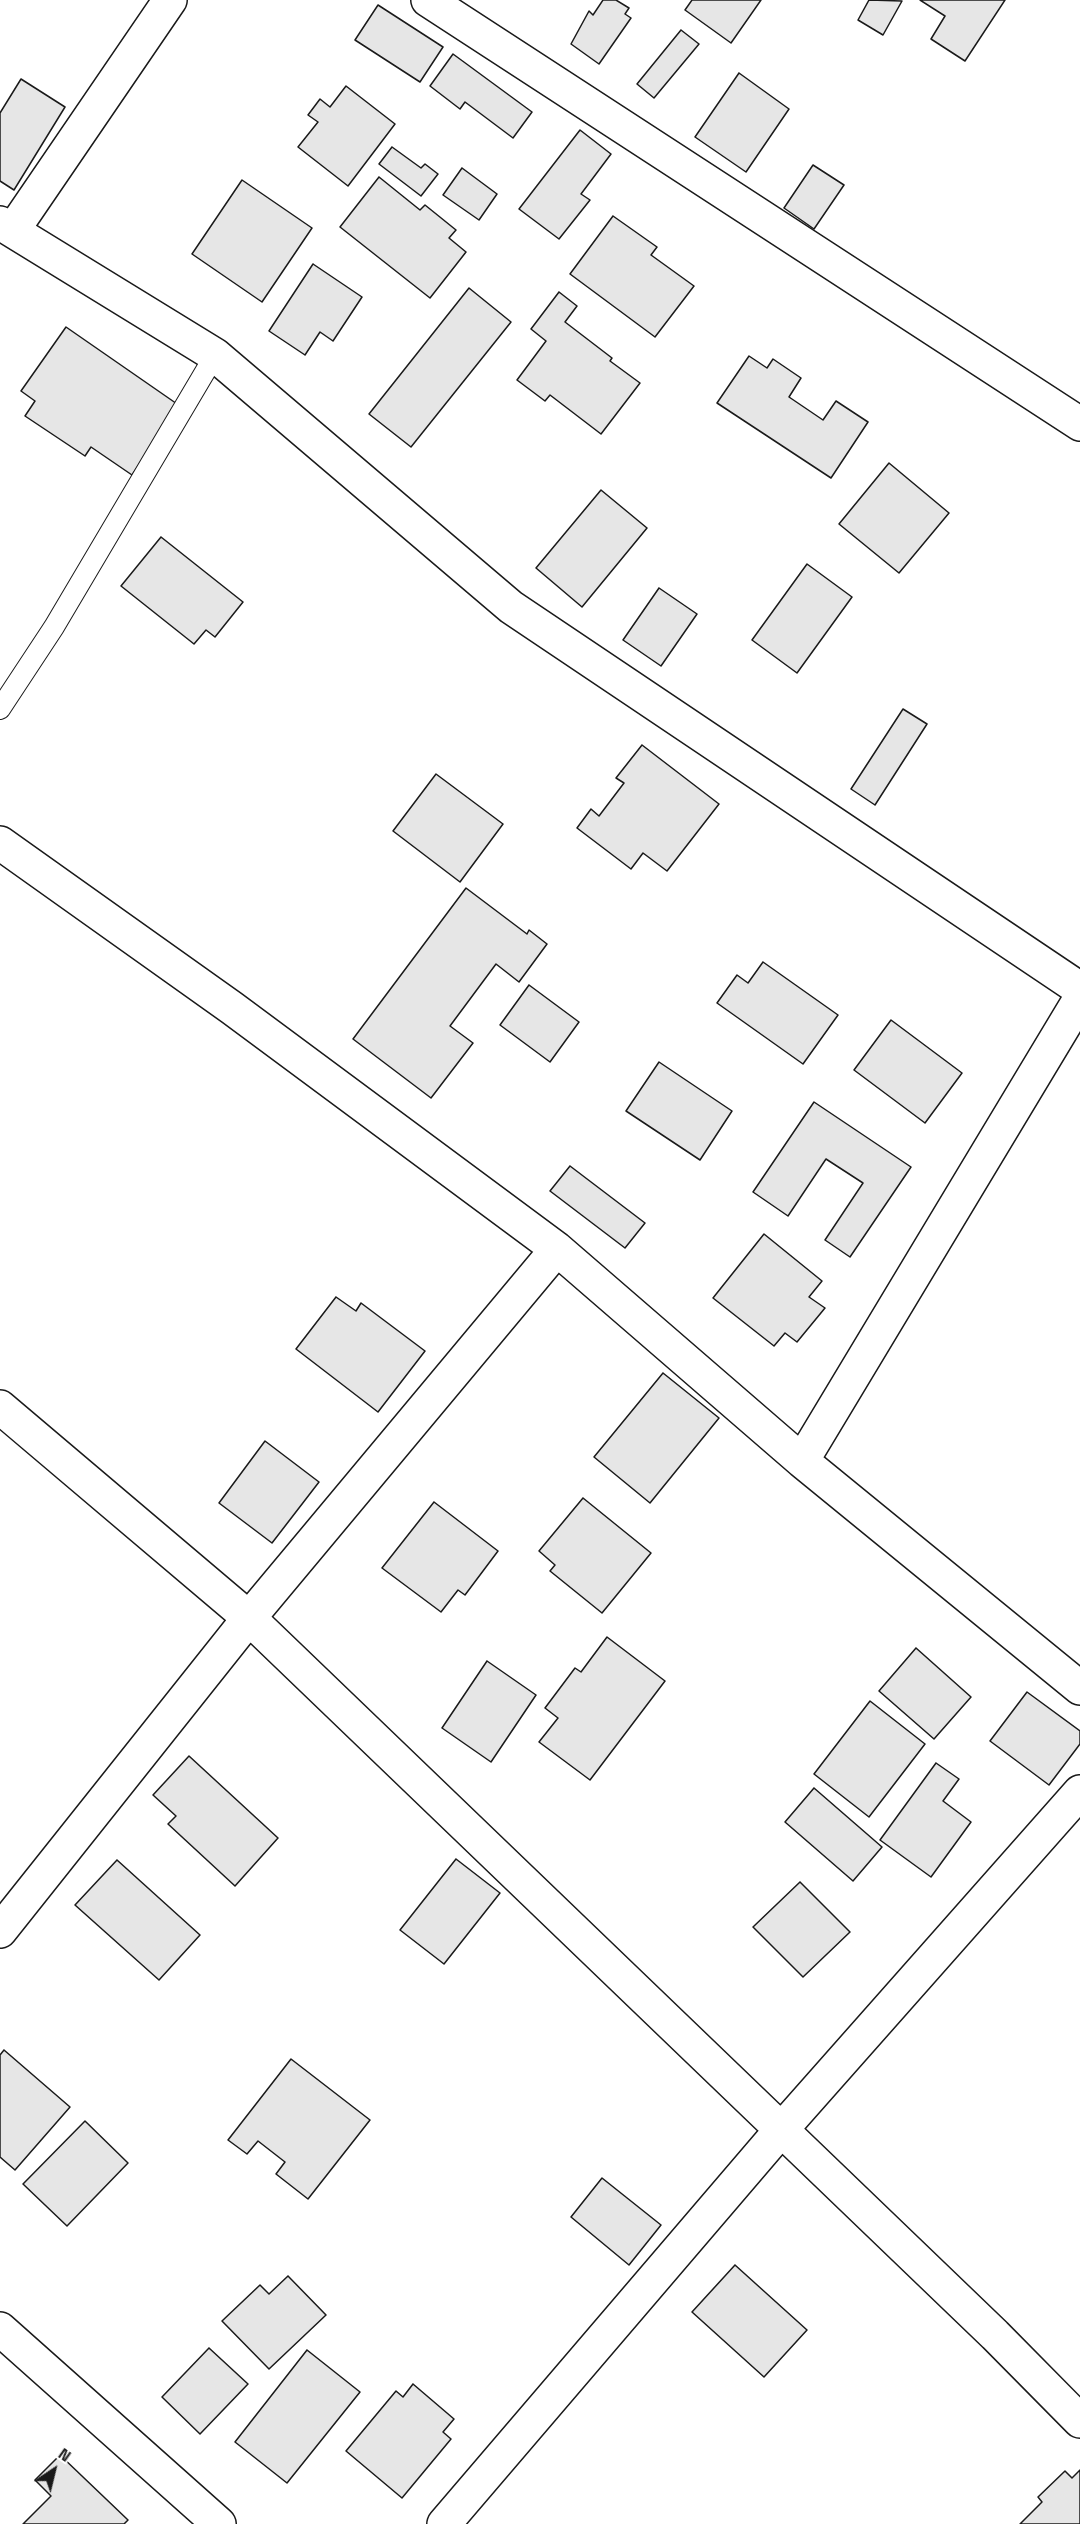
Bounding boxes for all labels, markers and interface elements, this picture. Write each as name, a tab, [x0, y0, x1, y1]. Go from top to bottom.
north arrow	[24, 2440, 84, 2500]
text: N	[54, 2443, 75, 2467]

